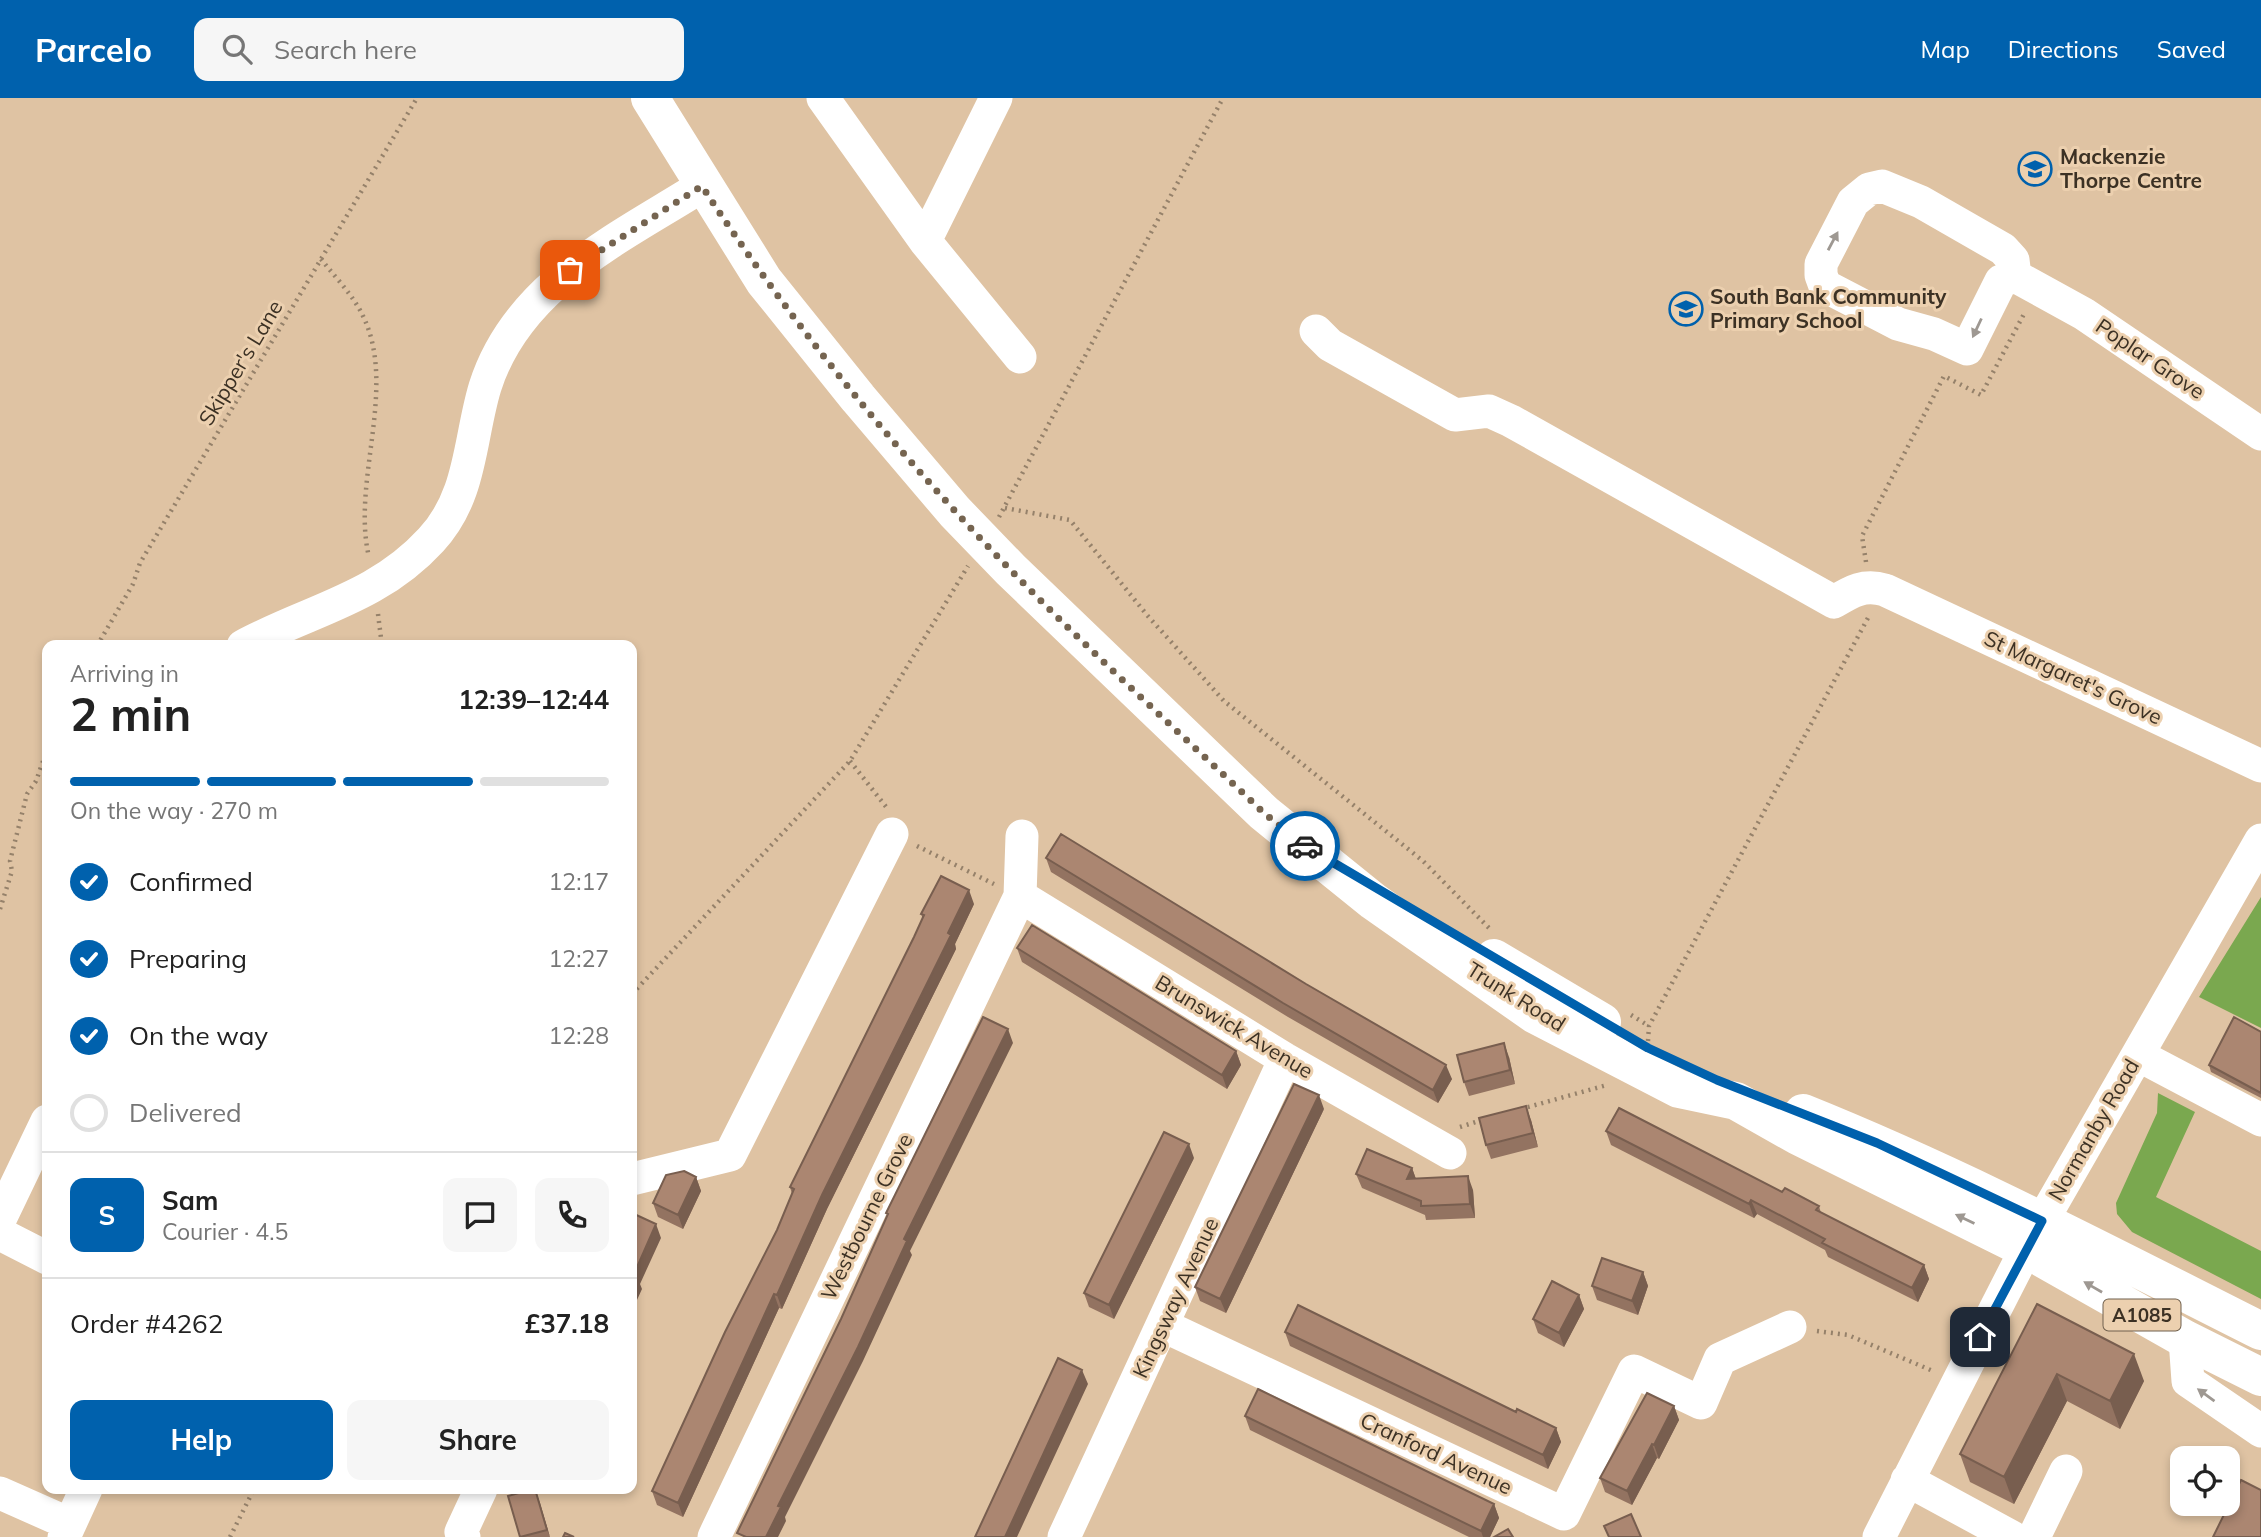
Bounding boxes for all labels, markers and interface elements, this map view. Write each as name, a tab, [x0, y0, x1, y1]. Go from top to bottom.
search box	[194, 18, 684, 81]
text: Parcelo	[35, 29, 152, 70]
icon: search	[218, 30, 256, 68]
text: Search here	[274, 33, 417, 66]
text: Map	[1920, 34, 1970, 64]
text: Directions	[2008, 34, 2119, 64]
text: Saved	[2157, 34, 2226, 64]
place label: Mackenzie Thorpe Centre	[2060, 143, 2202, 193]
school or university icon: Mackenzie Thorpe Centre	[2016, 150, 2054, 188]
one-way arrow	[1827, 231, 1839, 251]
pin	[540, 240, 600, 300]
icon: bag	[551, 251, 589, 289]
place label: South Bank Community Primary School	[1710, 283, 1947, 333]
school or university icon: South Bank Community Primary School	[1667, 290, 1705, 328]
street label: Skipper's Lane	[193, 295, 288, 430]
street label: Poplar Grove	[2091, 312, 2210, 404]
one-way arrow	[1971, 318, 1982, 338]
street label: St Margaret's Grove	[1980, 624, 2166, 730]
text: Arriving in	[70, 659, 179, 688]
text: 12:39–12:44	[458, 683, 609, 716]
text: 2 min	[70, 685, 191, 743]
text: On the way · 270 m	[70, 796, 278, 825]
courier	[1270, 811, 1340, 881]
icon: car	[1286, 827, 1324, 865]
icon: check	[70, 863, 108, 901]
text: Confirmed	[129, 865, 253, 898]
text: 12:17	[549, 867, 609, 896]
icon: check	[70, 940, 108, 978]
text: Preparing	[129, 942, 247, 975]
text: 12:27	[549, 944, 609, 973]
street label: Trunk Road	[1463, 956, 1570, 1037]
street label: Brunswick Avenue	[1151, 969, 1318, 1084]
icon: check	[70, 1017, 108, 1055]
text: On the way	[129, 1019, 268, 1052]
text: 12:28	[549, 1021, 609, 1050]
street label: Normanby Road	[2042, 1054, 2144, 1205]
text: Delivered	[129, 1096, 242, 1129]
street label: Westbourne Grove	[815, 1129, 918, 1304]
button: chat	[443, 1178, 517, 1252]
button: phone	[535, 1178, 609, 1252]
text: Sam	[162, 1184, 218, 1217]
text: S	[99, 1199, 115, 1232]
street label: Kingsway Avenue	[1127, 1213, 1224, 1382]
one-way arrow	[1955, 1213, 1975, 1224]
text: Courier · 4.5	[162, 1217, 288, 1246]
one-way arrow	[2083, 1281, 2103, 1293]
road number: A1085	[2104, 1300, 2180, 1330]
text: Order #4262	[70, 1307, 223, 1340]
text: £37.18	[525, 1307, 609, 1340]
pin	[1950, 1307, 2010, 1367]
icon: home	[1961, 1318, 1999, 1356]
one-way arrow	[2197, 1388, 2215, 1402]
button: Help	[70, 1400, 333, 1480]
button: Share	[347, 1400, 609, 1480]
street label: Cranford Avenue	[1356, 1407, 1516, 1500]
map controls	[2170, 1446, 2240, 1516]
button: locate	[2170, 1446, 2240, 1516]

